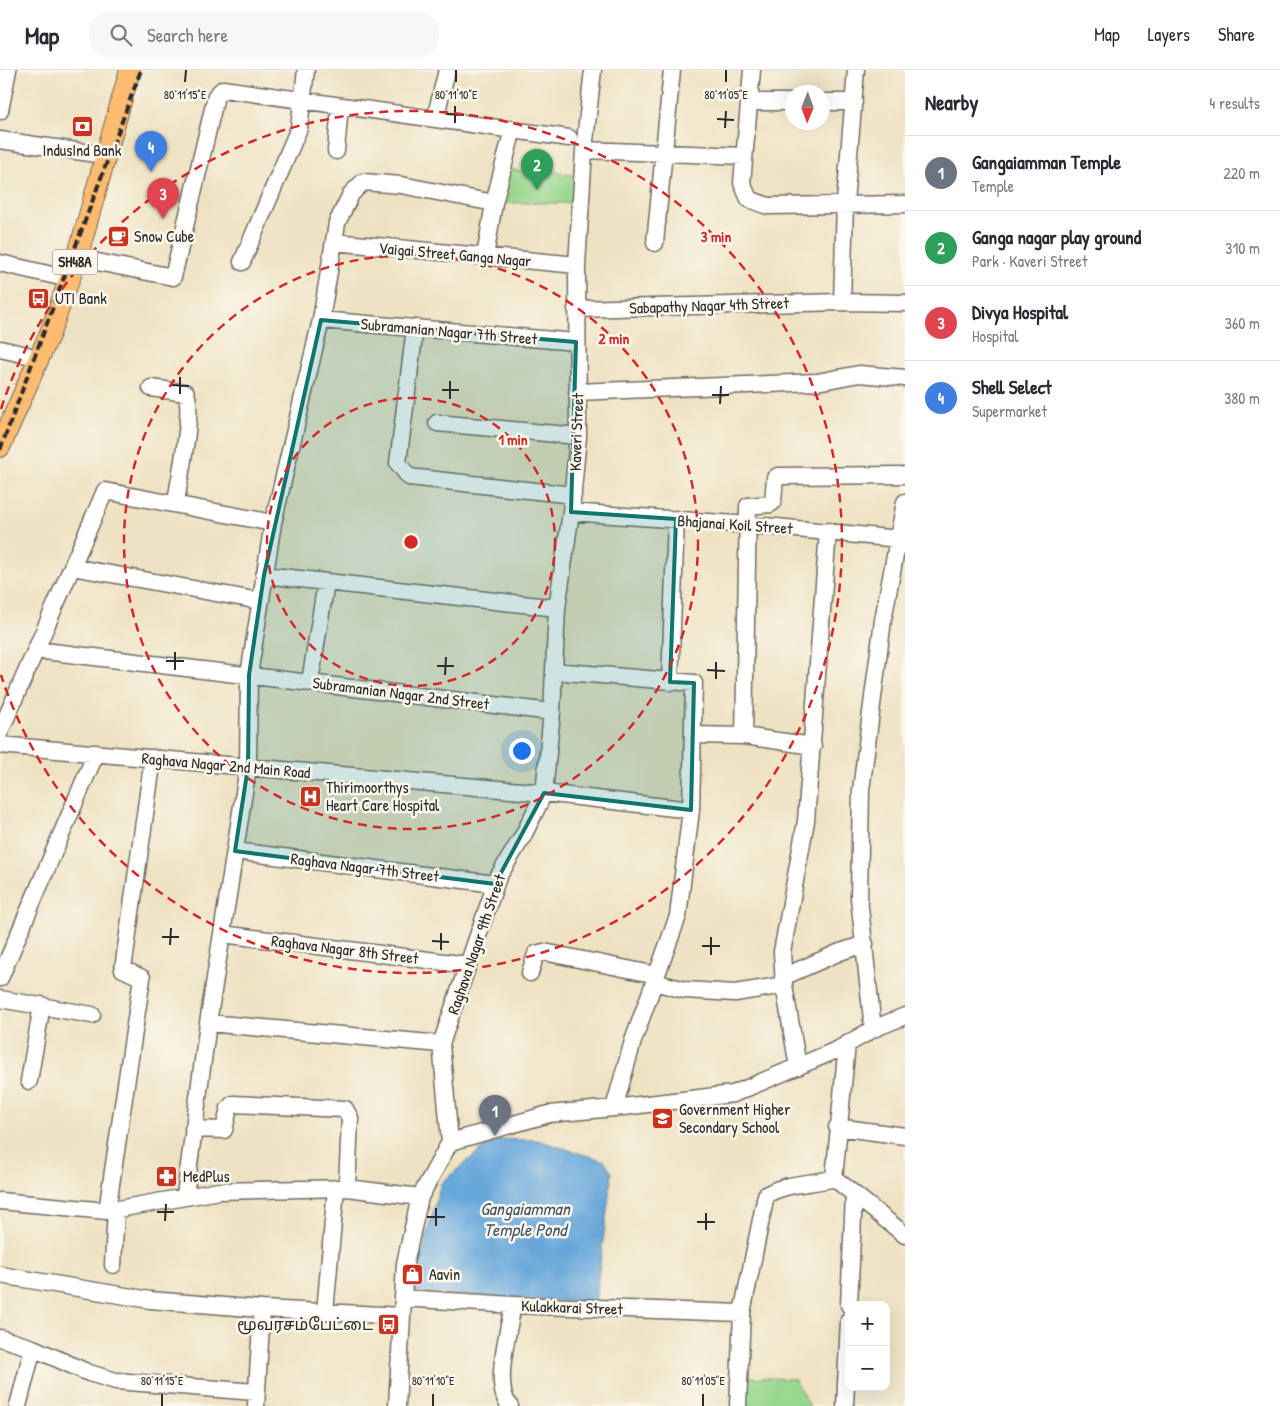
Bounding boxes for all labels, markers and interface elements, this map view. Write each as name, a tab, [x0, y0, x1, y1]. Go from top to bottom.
search box	[89, 12, 439, 57]
text: Map	[25, 19, 59, 51]
icon: search	[107, 21, 135, 49]
text: Search here	[147, 22, 228, 48]
text: Map	[1094, 22, 1120, 47]
text: Layers	[1148, 22, 1190, 47]
text: Share	[1218, 22, 1255, 47]
north arrow	[785, 85, 830, 130]
text: 80°11'15"E	[164, 86, 207, 103]
text: 80°11'10"E	[435, 86, 478, 103]
text: 80°11'05"E	[704, 86, 748, 103]
text: Nearby	[925, 88, 978, 117]
text: 4 results	[1209, 92, 1260, 114]
bank icon: IndusInd Bank	[70, 114, 94, 138]
pin: 4	[135, 131, 167, 172]
place label: IndusInd Bank	[43, 139, 122, 161]
pin: 2	[521, 149, 553, 190]
text: Gangaiamman Temple	[972, 149, 1121, 175]
text: 1	[938, 162, 944, 184]
text: 220 m	[1223, 162, 1260, 184]
text: Temple	[972, 175, 1014, 197]
pin: 3	[147, 178, 179, 219]
cafe icon: Snow Cube	[106, 224, 130, 248]
text: Ganga nagar play ground	[972, 224, 1141, 250]
place label: Snow Cube	[134, 225, 195, 247]
text: 3 min	[701, 226, 731, 247]
street label: Vaigai Street Ganga Nagar	[378, 236, 532, 272]
text: 2	[937, 237, 945, 259]
text: 310 m	[1225, 237, 1260, 259]
road number: SH48A	[52, 250, 98, 274]
text: Park · Kaveri Street	[972, 250, 1087, 272]
bus stop icon: UTI Bank	[27, 286, 51, 310]
place label: UTI Bank	[55, 287, 107, 309]
street label: Sabapathy Nagar 4th Street	[629, 291, 790, 319]
text: Divya Hospital	[972, 299, 1068, 325]
street label: Subramanian Nagar 7th Street	[360, 312, 539, 350]
text: 3	[937, 312, 945, 334]
text: 360 m	[1225, 312, 1260, 334]
text: Hospital	[972, 325, 1019, 347]
text: 2 min	[599, 328, 630, 349]
text: Shell Select	[972, 374, 1052, 400]
text: 4	[938, 387, 944, 409]
text: 380 m	[1224, 387, 1260, 409]
street label: Kaveri Street	[564, 392, 588, 471]
text: Supermarket	[972, 400, 1047, 422]
text: 1 min	[498, 429, 528, 450]
street label: Bhajanai Koil Street	[677, 509, 794, 539]
centre of rings	[402, 533, 420, 551]
street label: Subramanian Nagar 2nd Street	[311, 671, 491, 715]
your location	[509, 738, 535, 764]
street label: Raghava Nagar 2nd Main Road	[141, 747, 311, 783]
place label: Thirimoorthys Heart Care Hospital	[326, 776, 440, 816]
hospital icon: Thirimoorthys Heart Care Hospital	[298, 784, 322, 808]
street label: Raghava Nagar 7th Street	[290, 847, 441, 887]
street label: Raghava Nagar 9th Street	[442, 870, 510, 1017]
street label: Raghava Nagar 8th Street	[270, 929, 420, 969]
pin: 1	[479, 1095, 511, 1136]
place label: Government Higher Secondary School	[679, 1098, 790, 1138]
school or university icon: Government Higher Secondary School	[651, 1106, 675, 1130]
pharmacy icon: MedPlus	[155, 1164, 179, 1188]
place label: MedPlus	[183, 1165, 230, 1187]
water label: Gangaiamman Temple Pond	[480, 1196, 572, 1242]
shop icon: Aavin	[401, 1262, 425, 1286]
place label: Aavin	[429, 1263, 460, 1285]
street label: Kulakkarai Street	[521, 1294, 624, 1320]
map controls	[845, 1301, 890, 1391]
button: +	[845, 1301, 890, 1346]
bus stop icon: மூவரசம்பேட்டை	[377, 1312, 401, 1336]
place label: மூவரசம்பேட்டை	[237, 1313, 373, 1335]
button: −	[845, 1346, 890, 1391]
text: 80°11'15"E	[141, 1372, 184, 1389]
text: 80°11'10"E	[412, 1372, 455, 1389]
text: 80°11'05"E	[681, 1372, 725, 1389]

